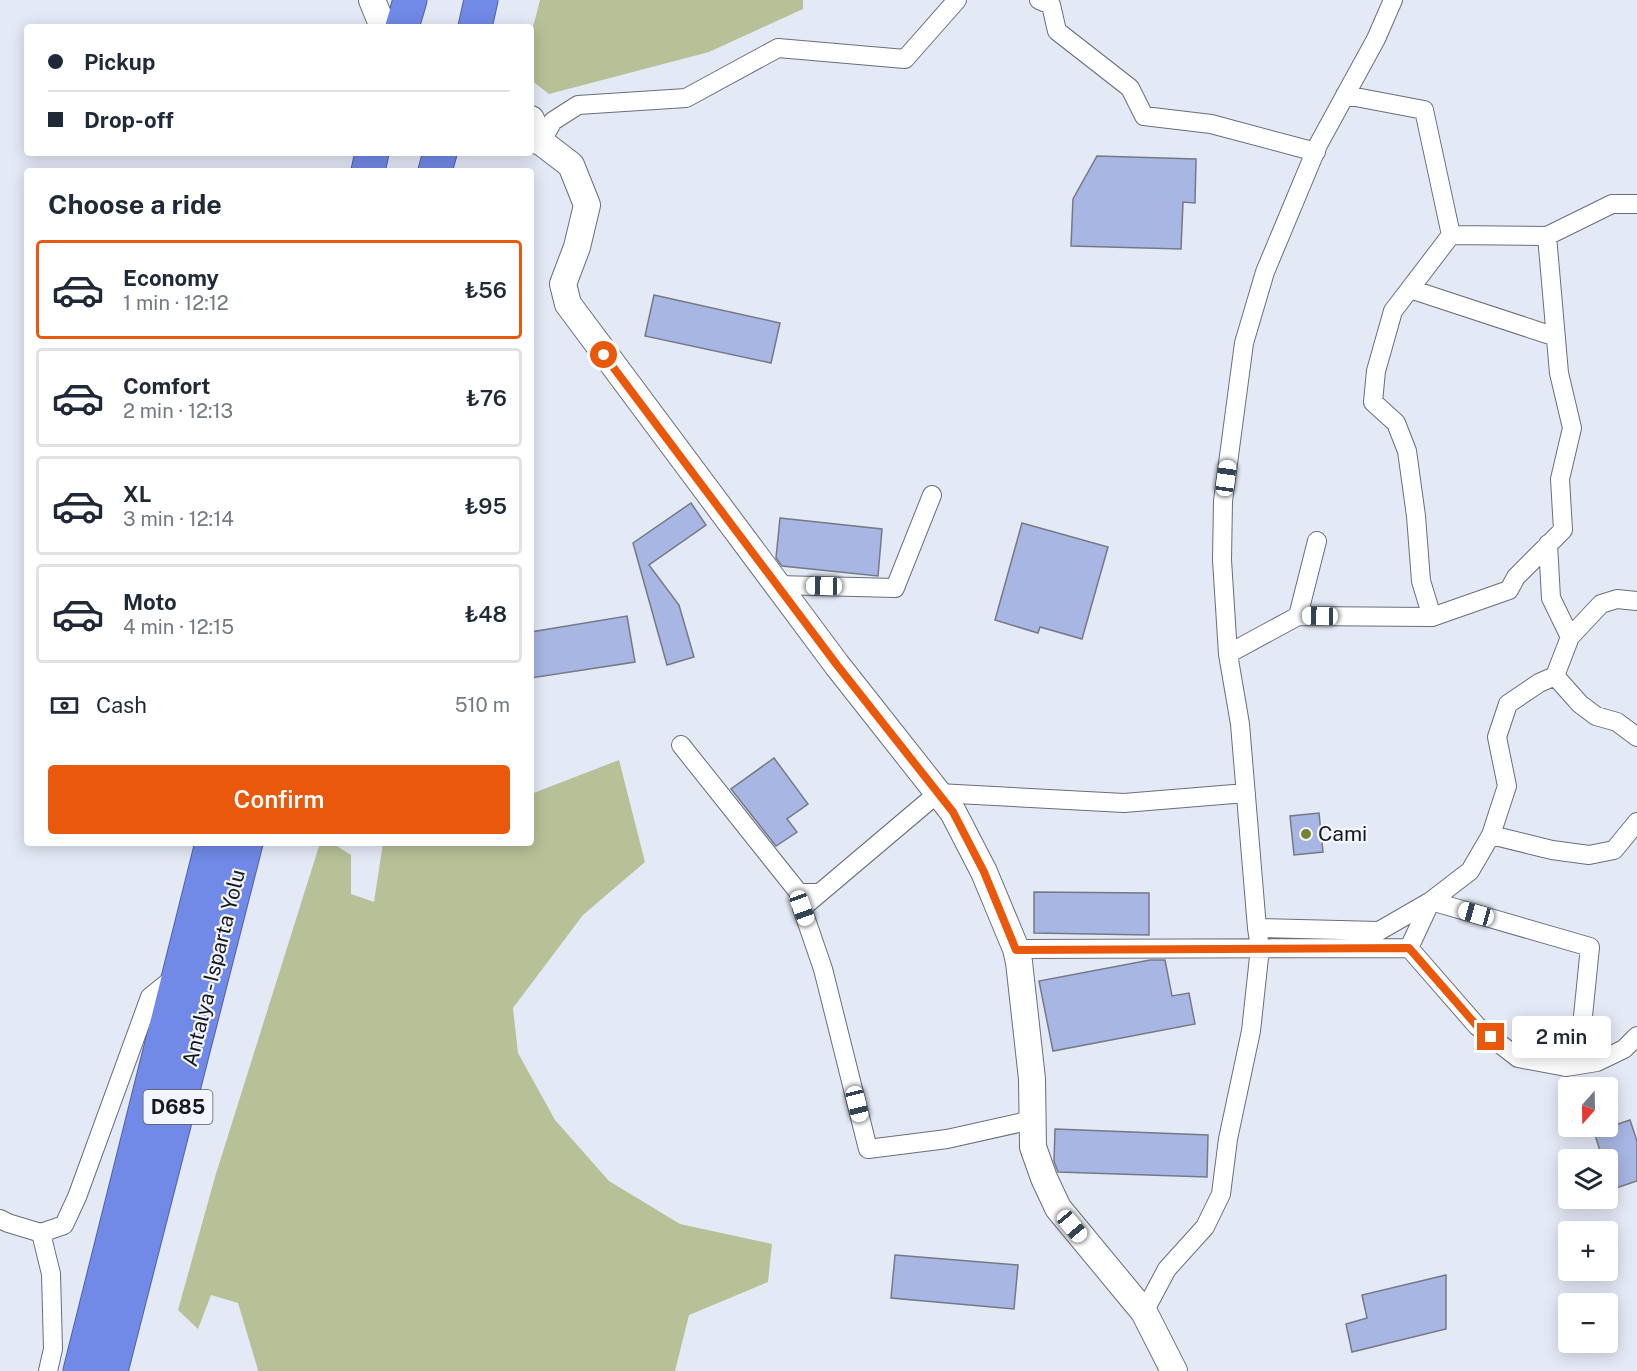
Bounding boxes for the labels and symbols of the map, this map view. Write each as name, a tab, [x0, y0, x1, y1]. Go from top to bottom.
route start	[590, 341, 617, 368]
car	[1215, 459, 1237, 497]
car	[806, 577, 842, 595]
car	[1302, 607, 1338, 625]
place label: Cami	[1318, 821, 1367, 846]
marker: Cami	[1299, 827, 1313, 841]
street label: Antalya - Isparta Yolu	[177, 867, 250, 1069]
car	[787, 888, 817, 928]
car	[1456, 900, 1496, 928]
callout: 2 min	[1512, 1016, 1611, 1058]
route end	[1477, 1023, 1504, 1050]
north arrow	[1558, 1077, 1618, 1137]
car	[844, 1084, 870, 1124]
road number: D685	[144, 1090, 213, 1124]
car	[1054, 1206, 1090, 1246]

